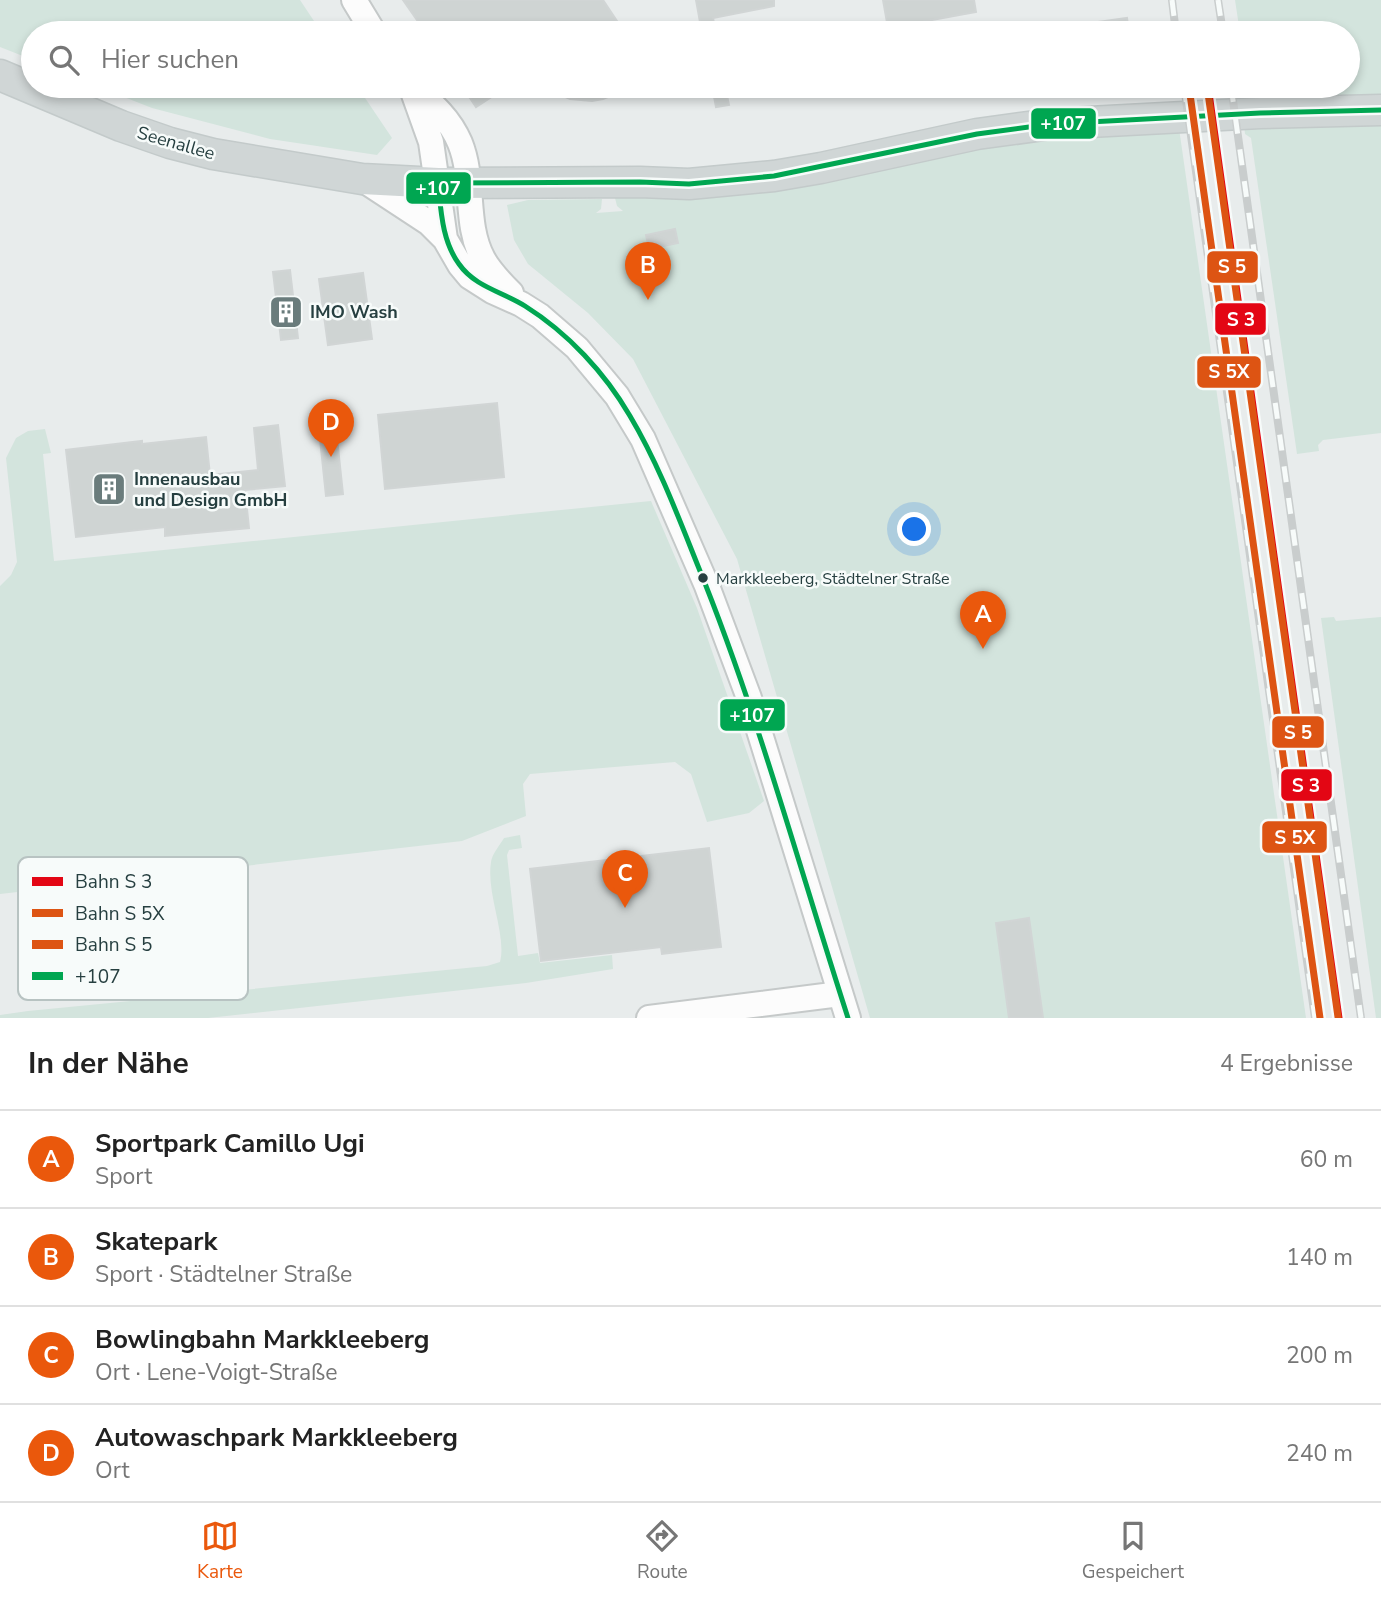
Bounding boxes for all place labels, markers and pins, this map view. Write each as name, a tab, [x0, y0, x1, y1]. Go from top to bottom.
pin: B	[625, 242, 671, 300]
building icon: IMO Wash	[267, 293, 305, 331]
place label: IMO Wash	[310, 300, 398, 324]
pin: D	[308, 399, 354, 457]
place label: Innenausbau und Design GmbH	[134, 467, 287, 512]
building icon: Innenausbau und Design GmbH	[90, 470, 128, 508]
place label: Markkleeberg, Städtelner Straße	[716, 568, 950, 590]
marker: Markkleeberg, Städtelner Straße	[696, 571, 710, 585]
pin: A	[960, 591, 1006, 649]
pin: C	[602, 850, 648, 908]

